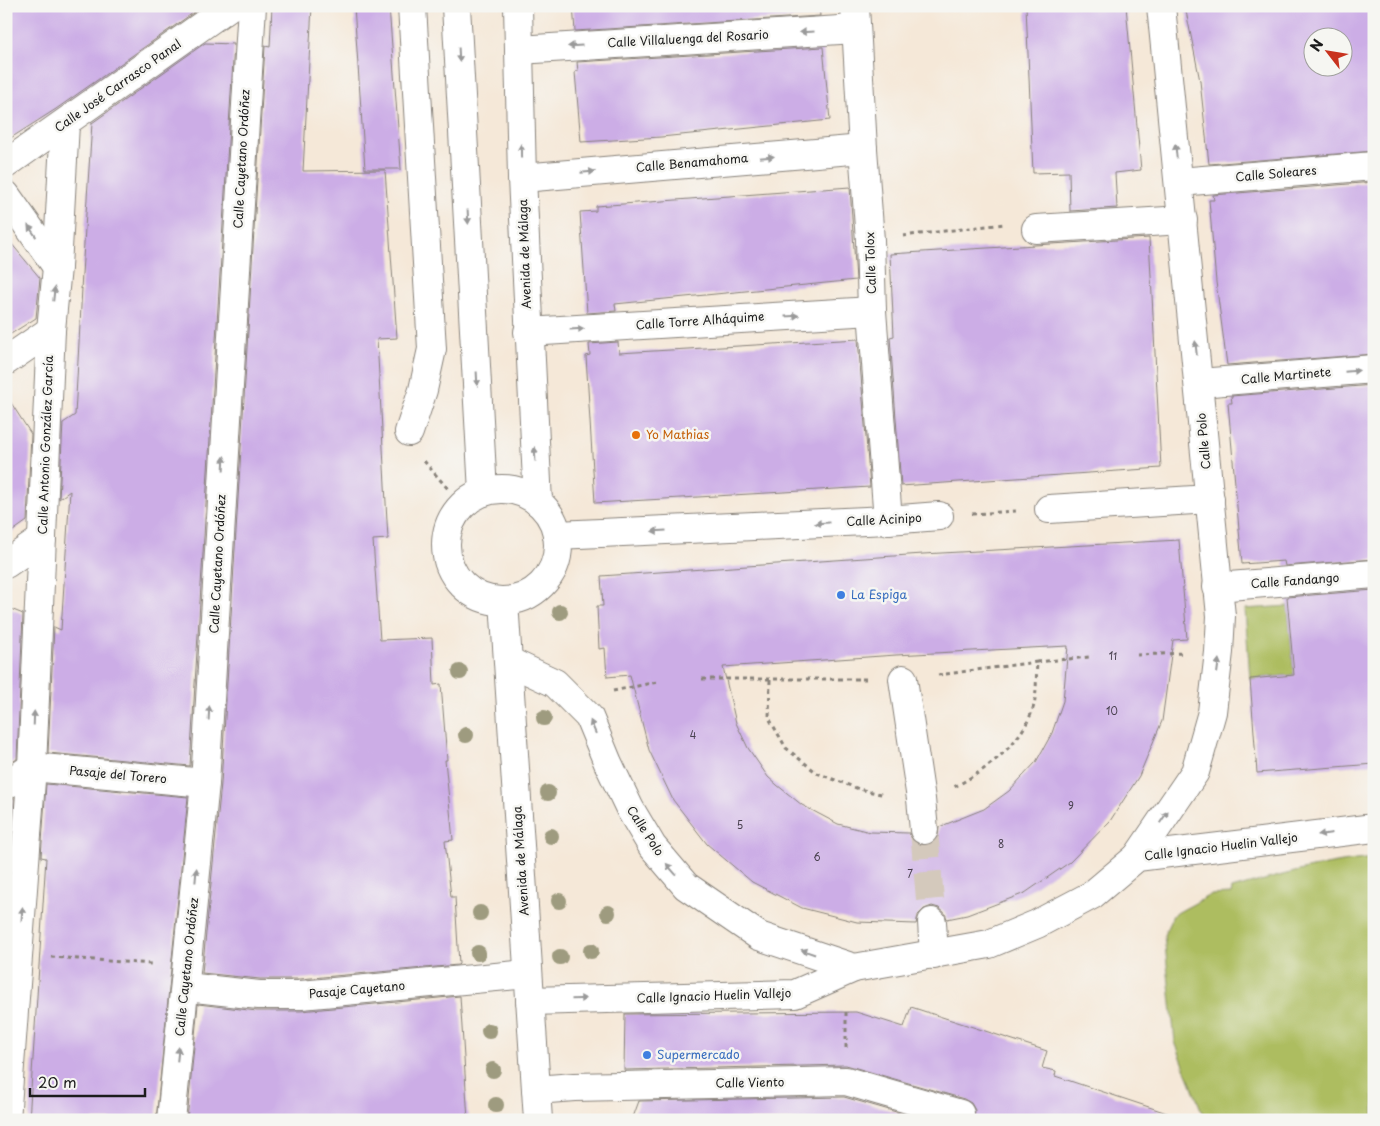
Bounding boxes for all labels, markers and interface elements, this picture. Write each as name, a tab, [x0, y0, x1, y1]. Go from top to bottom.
street label: Calle Villaluenga del Rosario	[607, 25, 770, 51]
north arrow	[1302, 28, 1352, 78]
one-way arrow	[799, 29, 815, 37]
street label: Calle José Carrasco Panal	[50, 34, 185, 136]
text: N	[1305, 35, 1328, 55]
one-way arrow	[567, 43, 583, 51]
one-way arrow	[455, 47, 463, 63]
street label: Calle Cayetano Ordóñez	[228, 89, 254, 229]
one-way arrow	[517, 143, 525, 159]
one-way arrow	[1172, 143, 1180, 159]
street label: Calle Benamahoma	[635, 148, 749, 176]
one-way arrow	[760, 153, 776, 161]
street label: Calle Soleares	[1235, 160, 1318, 186]
one-way arrow	[580, 168, 596, 176]
street label: Avenida de Málaga	[513, 198, 535, 309]
one-way arrow	[464, 209, 472, 225]
one-way arrow	[27, 224, 37, 238]
street label: Calle Tolox	[860, 231, 880, 295]
one-way arrow	[50, 285, 58, 301]
street label: Calle Torre Alháquime	[635, 307, 765, 333]
one-way arrow	[784, 311, 800, 319]
one-way arrow	[569, 325, 585, 333]
one-way arrow	[1192, 340, 1200, 356]
street label: Calle Antonio González García	[33, 355, 57, 535]
street label: Calle Martinete	[1240, 362, 1332, 388]
one-way arrow	[1345, 366, 1361, 374]
one-way arrow	[473, 372, 481, 388]
street label: Calle Polo	[1192, 412, 1214, 470]
place label: Yo Mathias	[646, 425, 710, 443]
marker: Yo Mathias	[630, 429, 642, 441]
one-way arrow	[531, 445, 539, 461]
one-way arrow	[220, 455, 228, 471]
street label: Calle Cayetano Ordóñez	[204, 494, 230, 634]
street label: Calle Acinipo	[846, 508, 923, 530]
one-way arrow	[813, 520, 829, 528]
one-way arrow	[651, 527, 667, 535]
street label: Calle Fandango	[1250, 568, 1340, 592]
place label: La Espiga	[851, 585, 907, 603]
marker: La Espiga	[835, 589, 847, 601]
house number: 11	[1109, 648, 1117, 663]
one-way arrow	[1214, 658, 1222, 674]
house number: 10	[1106, 703, 1118, 718]
one-way arrow	[205, 705, 213, 721]
one-way arrow	[30, 710, 38, 726]
one-way arrow	[589, 719, 597, 734]
house number: 4	[690, 727, 697, 742]
street label: Pasaje del Torero	[69, 761, 168, 787]
house number: 9	[1068, 798, 1074, 813]
street label: Calle Polo	[623, 802, 669, 859]
street label: Avenida de Málaga	[507, 805, 533, 916]
one-way arrow	[1159, 810, 1169, 823]
house number: 5	[737, 817, 743, 832]
street label: Calle Ignacio Huelin Vallejo	[1143, 828, 1299, 864]
one-way arrow	[1317, 830, 1333, 838]
house number: 8	[998, 836, 1004, 851]
house number: 6	[813, 849, 821, 864]
one-way arrow	[665, 863, 677, 875]
one-way arrow	[192, 866, 200, 882]
house number: 7	[907, 866, 913, 881]
street label: Calle Cayetano Ordóñez	[170, 896, 202, 1037]
one-way arrow	[18, 906, 26, 922]
one-way arrow	[800, 948, 815, 955]
street label: Pasaje Cayetano	[308, 976, 406, 1002]
street label: Calle Ignacio Huelin Vallejo	[636, 983, 792, 1007]
one-way arrow	[571, 995, 587, 1003]
place label: Supermercado	[657, 1045, 740, 1063]
one-way arrow	[174, 1046, 182, 1062]
marker: Supermercado	[641, 1049, 653, 1061]
scale bar	[30, 1066, 145, 1098]
text: 20 m	[38, 1070, 77, 1093]
street label: Calle Viento	[715, 1072, 785, 1092]

